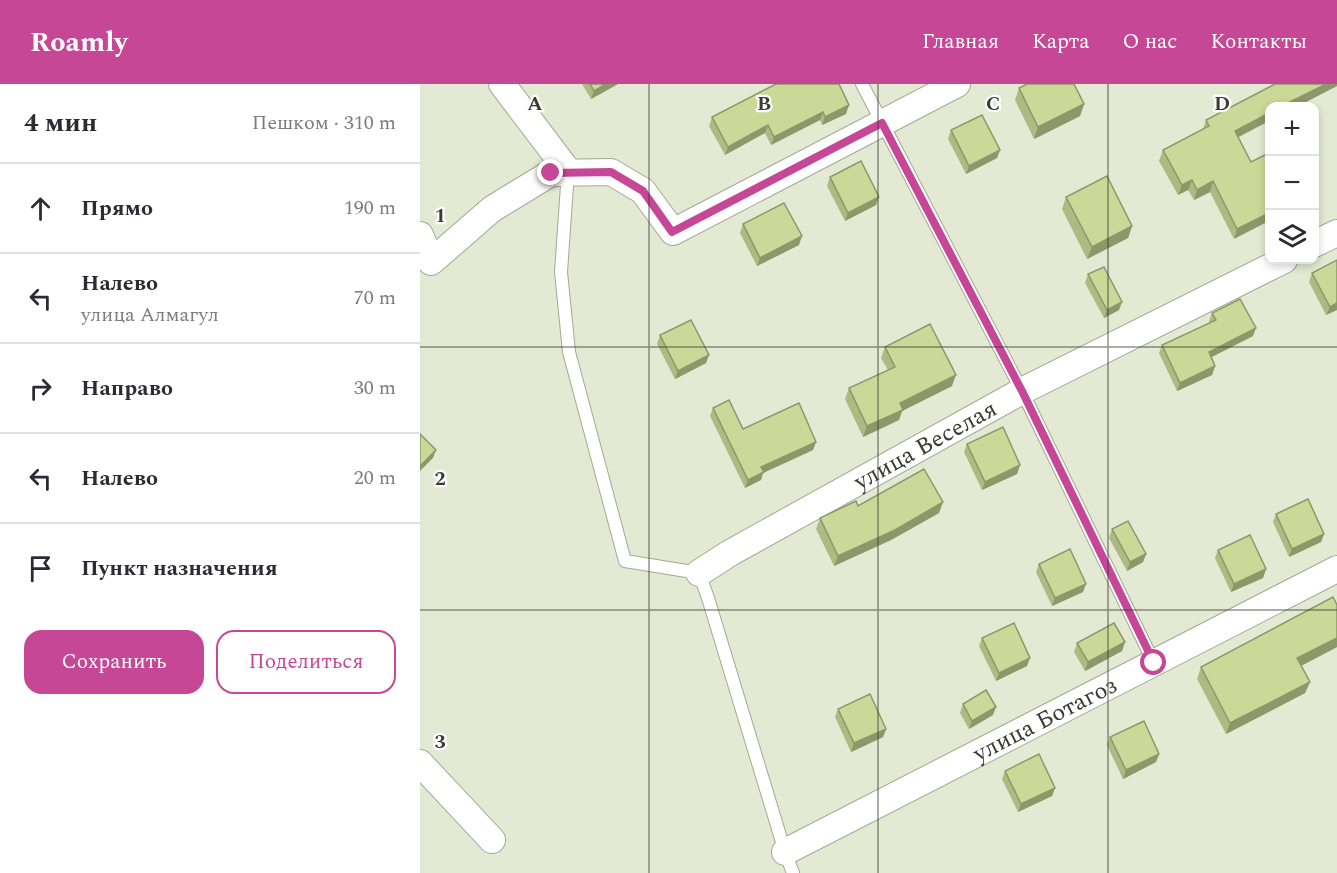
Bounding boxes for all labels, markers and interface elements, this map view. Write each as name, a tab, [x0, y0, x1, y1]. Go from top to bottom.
text: Roamly	[30, 21, 128, 64]
text: Главная	[922, 26, 999, 58]
text: Карта	[1032, 26, 1089, 58]
text: О нас	[1122, 26, 1177, 58]
text: Контакты	[1210, 26, 1307, 58]
text: A	[527, 89, 543, 119]
text: B	[757, 89, 771, 119]
text: C	[986, 89, 1000, 119]
text: D	[1214, 89, 1230, 119]
map controls	[1265, 102, 1319, 264]
button: +	[1265, 102, 1319, 156]
text: 4 мин	[24, 103, 97, 143]
text: Пешком · 310 m	[252, 108, 396, 138]
button: −	[1265, 156, 1319, 210]
route end	[537, 159, 563, 185]
icon: ahead	[24, 192, 57, 225]
text: Прямо	[81, 192, 153, 225]
text: 190 m	[344, 193, 396, 223]
text: 1	[434, 201, 446, 231]
button: layers	[1265, 210, 1319, 264]
text: Налево	[81, 267, 158, 300]
icon: left	[24, 282, 57, 315]
text: 70 m	[354, 283, 396, 313]
text: улица Алмагул	[81, 300, 219, 330]
icon: right	[24, 372, 57, 405]
text: Направо	[81, 372, 173, 405]
text: 30 m	[354, 373, 396, 403]
street label: улица Веселая	[846, 391, 1004, 500]
icon: left	[24, 462, 57, 495]
text: Налево	[81, 462, 158, 495]
text: 20 m	[354, 463, 396, 493]
text: 2	[434, 464, 446, 494]
icon: arrive	[24, 552, 57, 585]
text: Пункт назначения	[81, 552, 278, 585]
button: Сохранить	[24, 630, 204, 694]
button: Поделиться	[216, 630, 396, 694]
route start	[1140, 649, 1166, 675]
street label: улица Ботагоз	[966, 668, 1124, 772]
text: 3	[434, 727, 446, 757]

